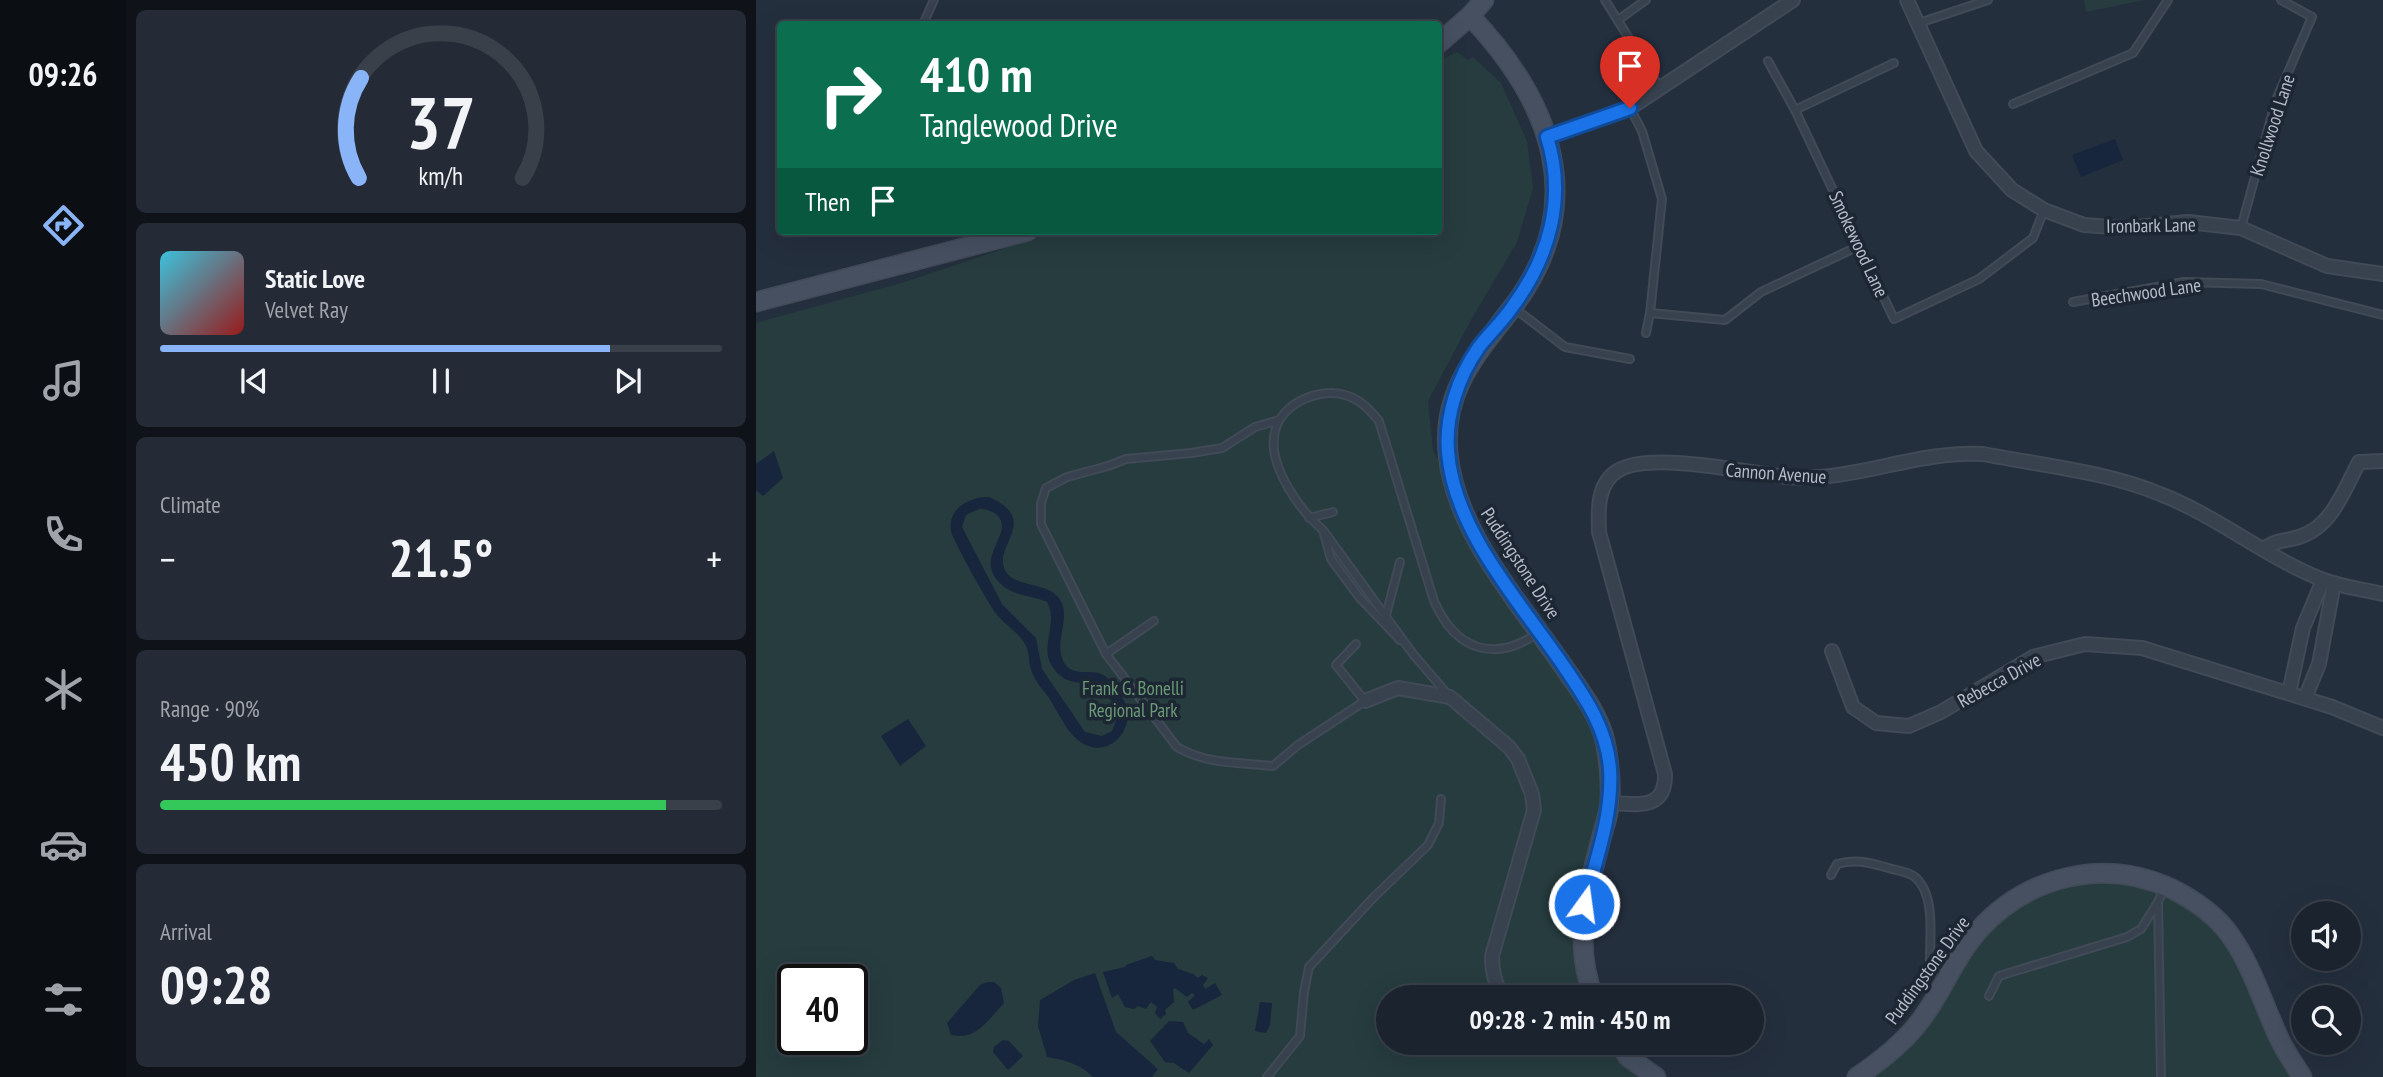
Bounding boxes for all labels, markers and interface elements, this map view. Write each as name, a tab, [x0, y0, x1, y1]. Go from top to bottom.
pin	[1600, 36, 1660, 108]
text: 410 m	[920, 42, 1033, 106]
icon: arrive	[1611, 47, 1649, 85]
icon: right	[805, 49, 896, 140]
text: 09:26	[28, 53, 98, 95]
street label: Knollwood Lane	[2244, 71, 2300, 179]
text: 37	[406, 74, 476, 168]
text: Tanglewood Drive	[920, 104, 1118, 146]
text: km/h	[419, 160, 463, 192]
icon: arrive	[864, 182, 902, 220]
text: Then	[805, 185, 850, 218]
street label: Smokewood Lane	[1824, 187, 1894, 301]
icon: directions	[39, 201, 88, 250]
street label: Ironbark Lane	[2106, 212, 2196, 238]
text: Static Love	[265, 262, 365, 295]
street label: Beechwood Lane	[2090, 272, 2203, 312]
text: Velvet Ray	[265, 295, 348, 324]
icon: music	[39, 356, 88, 405]
icon: previous	[235, 362, 273, 400]
icon: pause	[422, 362, 460, 400]
icon: next	[609, 362, 647, 400]
street label: Cannon Avenue	[1725, 458, 1827, 488]
text: Climate	[160, 490, 221, 519]
street label: Puddingstone Drive	[1476, 503, 1566, 623]
icon: phone	[39, 510, 88, 559]
text: 21.5°	[389, 524, 493, 591]
text: −	[160, 534, 176, 583]
text: +	[706, 534, 722, 583]
street label: Rebecca Drive	[1953, 647, 2045, 713]
icon: climate	[39, 665, 88, 714]
park label: Frank G. Bonelli Regional Park	[1082, 676, 1184, 722]
text: Range · 90%	[160, 694, 260, 723]
text: 450 km	[160, 728, 301, 795]
icon: car	[39, 820, 88, 869]
position arrow	[1547, 867, 1621, 941]
map controls	[2291, 901, 2361, 1055]
button: sound	[2291, 901, 2361, 971]
street label: Puddingstone Drive	[1880, 911, 1974, 1029]
text: Arrival	[160, 917, 212, 946]
text: 09:28	[160, 951, 272, 1018]
speed limit sign: 40	[777, 964, 868, 1055]
icon: filters	[39, 975, 88, 1024]
button: search	[2291, 985, 2361, 1055]
text: 09:28 · 2 min · 450 m	[1470, 1003, 1670, 1036]

